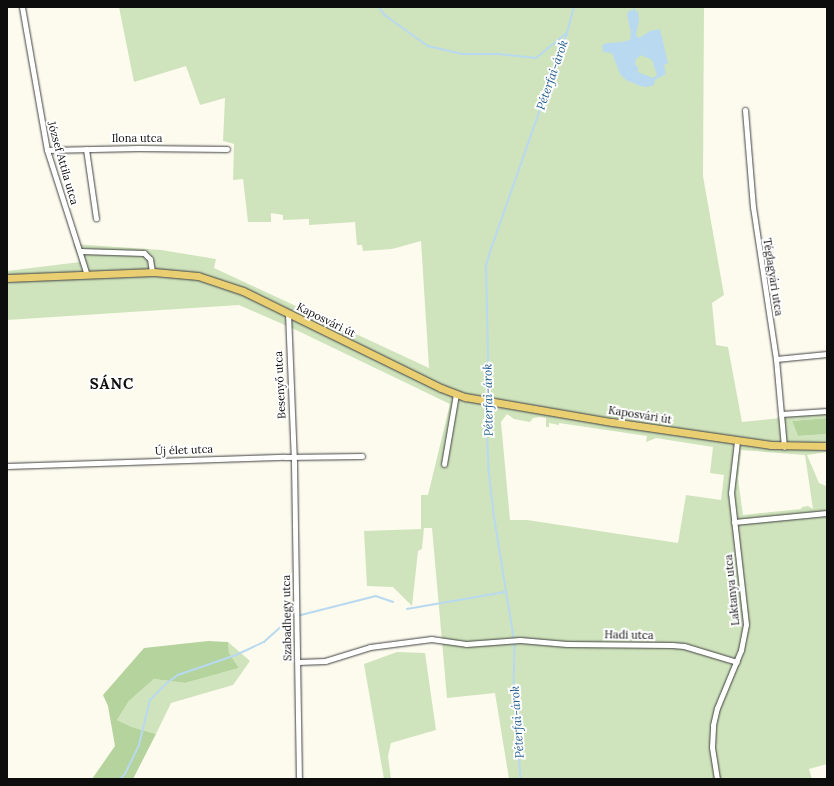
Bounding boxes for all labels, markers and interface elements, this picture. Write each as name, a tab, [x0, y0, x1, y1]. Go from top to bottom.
water label: Péterfai-árok	[533, 38, 571, 112]
street label: József Attila utca	[45, 120, 81, 206]
street label: Ilona utca	[112, 131, 162, 145]
street label: Téglagyári utca	[760, 237, 786, 317]
street label: Kaposvári út	[294, 300, 358, 340]
street label: Besenyő utca	[272, 351, 288, 419]
water label: Péterfai-árok	[480, 364, 496, 436]
district label: SÁNC	[90, 375, 134, 393]
street label: Kaposvári út	[607, 403, 673, 427]
street label: Új élet utca	[155, 442, 213, 458]
street label: Laktanya utca	[722, 554, 742, 626]
street label: Szabadhegy utca	[280, 575, 294, 661]
street label: Hadi utca	[604, 628, 654, 642]
water label: Péterfai-árok	[507, 685, 527, 759]

